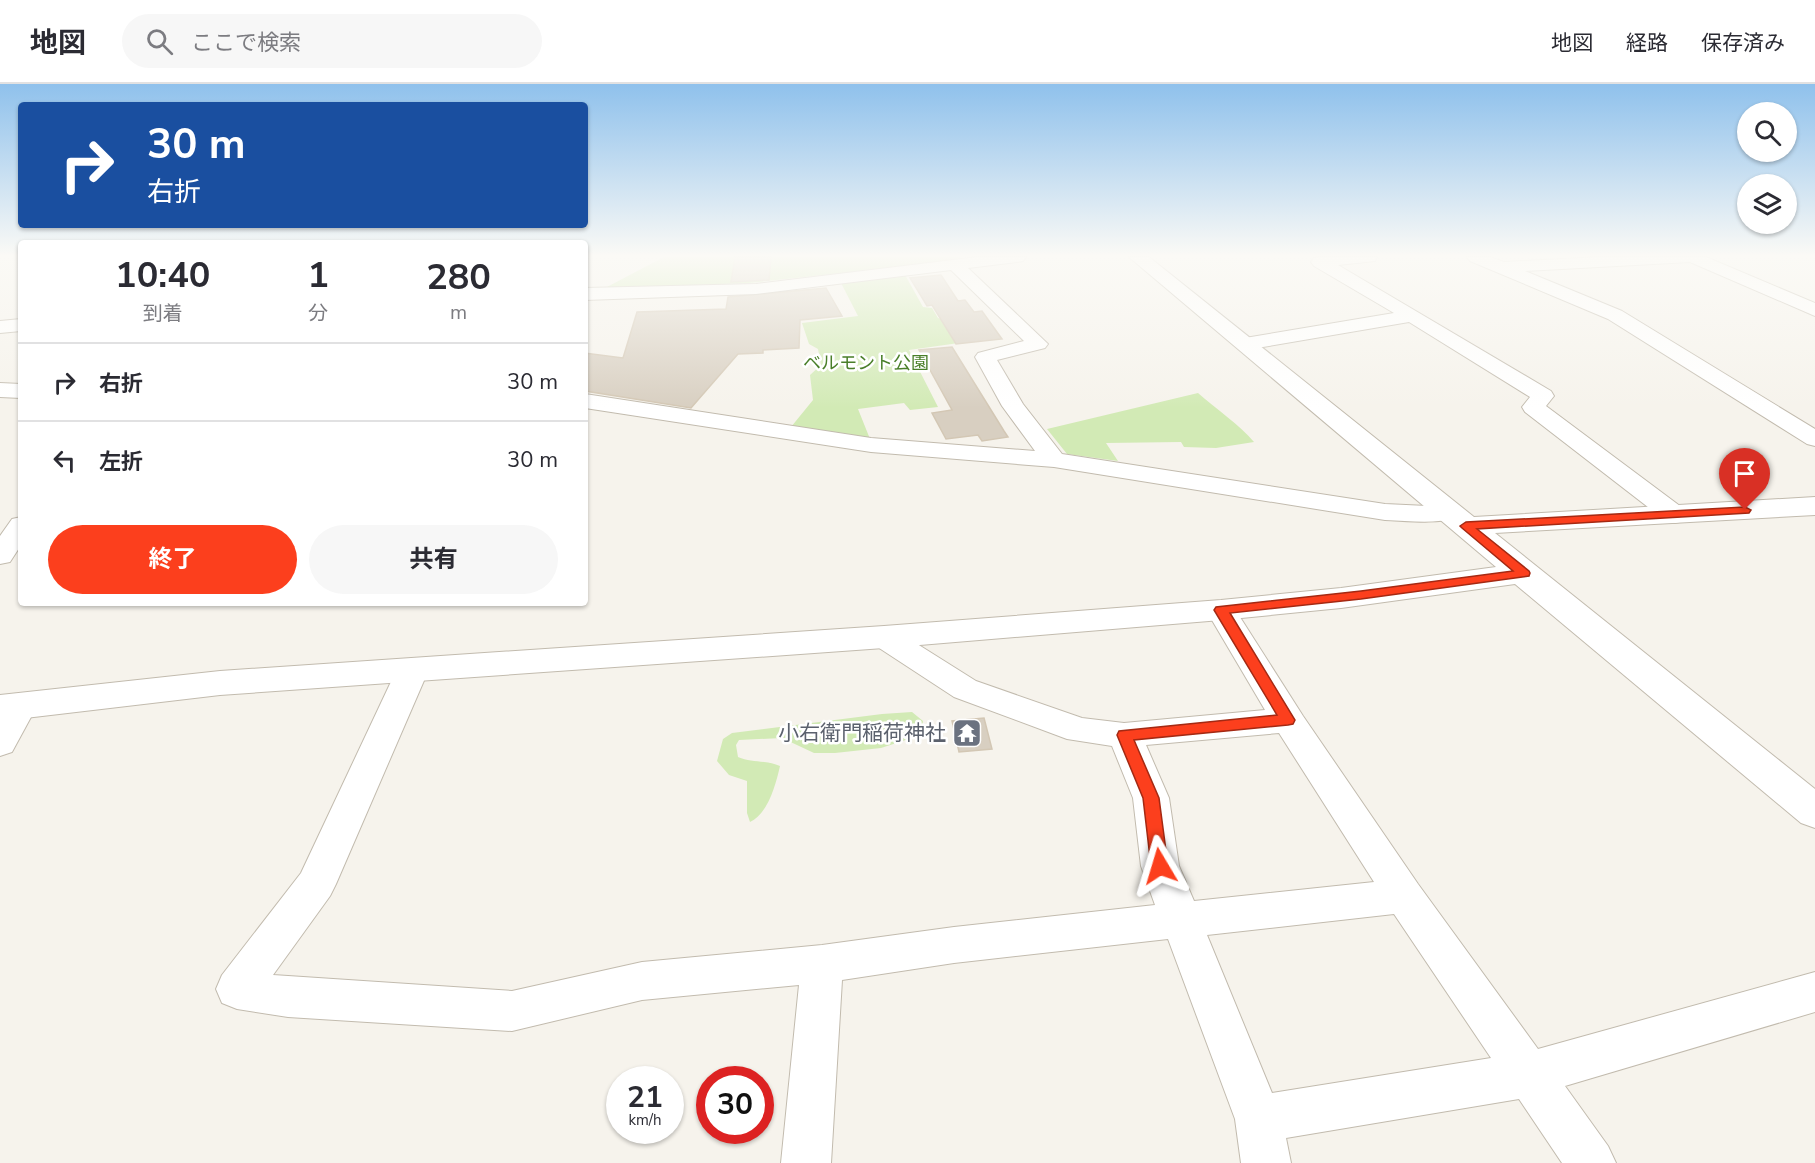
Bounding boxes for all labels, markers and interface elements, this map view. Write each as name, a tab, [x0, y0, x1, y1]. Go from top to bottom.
search box	[122, 14, 542, 68]
text: 地図	[30, 24, 86, 62]
icon: search	[143, 25, 176, 58]
text: ここで検索	[191, 28, 301, 58]
text: 地図	[1551, 29, 1593, 57]
text: 経路	[1626, 29, 1668, 57]
text: 保存済み	[1701, 29, 1785, 57]
map controls	[1737, 102, 1797, 234]
button: search	[1737, 102, 1797, 162]
text: 30 m	[147, 116, 246, 173]
icon: right	[48, 126, 126, 204]
text: 右折	[147, 174, 201, 211]
button: layers	[1737, 174, 1797, 234]
text: 10:40	[115, 251, 210, 300]
text: 1	[307, 251, 329, 300]
text: 280	[426, 253, 491, 302]
text: m	[450, 299, 467, 326]
text: 到着	[143, 300, 183, 327]
text: 分	[308, 300, 328, 327]
park label: ベルモント公園	[803, 351, 929, 375]
icon: right	[48, 366, 81, 399]
text: 30 m	[507, 367, 558, 397]
text: 右折	[99, 369, 143, 399]
icon: left	[48, 444, 81, 477]
text: 30 m	[507, 445, 558, 475]
text: 左折	[99, 447, 143, 477]
pin	[1719, 448, 1770, 510]
icon: arrive	[1728, 457, 1761, 490]
button: 終了	[48, 525, 297, 594]
button: 共有	[309, 525, 558, 594]
temple icon: 小右衛門稲荷神社	[951, 717, 983, 749]
place label: 小右衛門稲荷神社	[778, 719, 946, 747]
position arrow	[1128, 834, 1192, 898]
speed limit sign: 30	[696, 1066, 774, 1144]
text: 21	[627, 1077, 663, 1118]
text: km/h	[628, 1110, 662, 1130]

